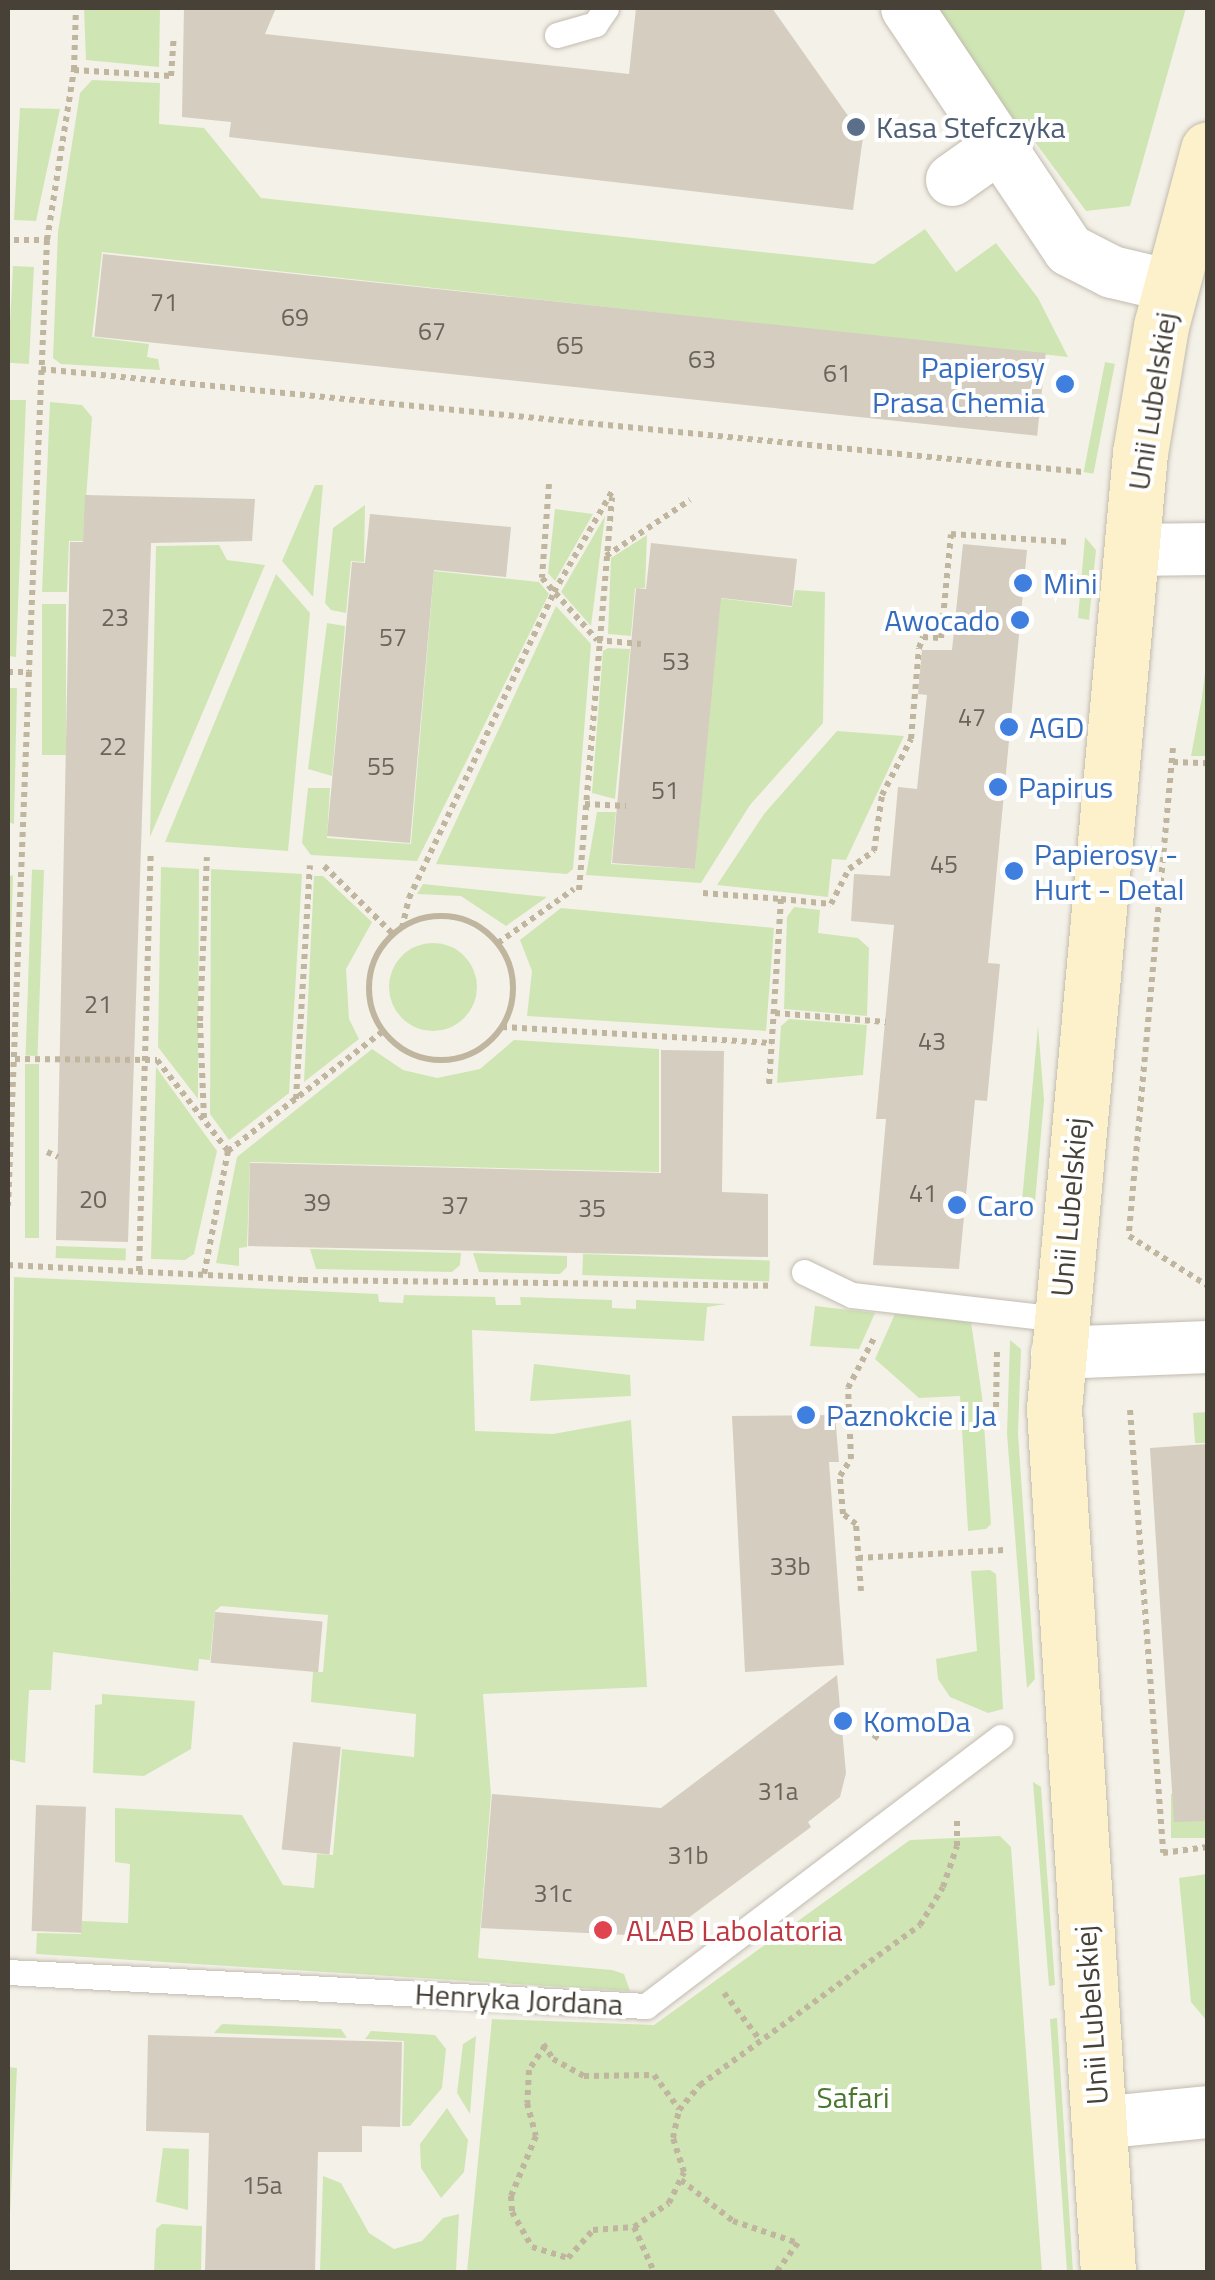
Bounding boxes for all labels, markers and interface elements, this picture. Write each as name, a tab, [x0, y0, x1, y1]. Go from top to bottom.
place label: Kasa Stefczyka	[876, 109, 1066, 145]
marker: Kasa Stefczyka	[845, 116, 867, 138]
house number: 71	[150, 287, 178, 317]
house number: 69	[281, 302, 309, 332]
street label: Unii Lubelskiej	[1120, 309, 1184, 493]
house number: 67	[418, 316, 446, 346]
house number: 65	[556, 330, 584, 360]
house number: 63	[688, 344, 716, 374]
place label: Papierosy Prasa Chemia	[872, 349, 1045, 420]
house number: 61	[823, 358, 851, 388]
marker: Papierosy Prasa Chemia	[1054, 373, 1076, 395]
place label: Mini	[1043, 565, 1097, 601]
marker: Mini	[1012, 572, 1034, 594]
house number: 23	[101, 602, 129, 632]
place label: Awocado	[884, 602, 1000, 638]
marker: Awocado	[1009, 609, 1031, 631]
house number: 57	[379, 622, 407, 652]
house number: 53	[662, 646, 690, 676]
house number: 47	[958, 702, 986, 732]
place label: AGD	[1029, 709, 1084, 745]
marker: AGD	[998, 716, 1020, 738]
house number: 22	[99, 731, 127, 761]
house number: 55	[367, 751, 395, 781]
place label: Papirus	[1018, 769, 1113, 805]
house number: 51	[651, 775, 679, 805]
marker: Papirus	[987, 776, 1009, 798]
place label: Papierosy - Hurt - Detal	[1034, 836, 1184, 906]
house number: 45	[930, 849, 958, 879]
marker: Papierosy - Hurt - Detal	[1003, 860, 1025, 882]
house number: 21	[84, 989, 112, 1019]
house number: 43	[918, 1026, 946, 1056]
street label: Unii Lubelskiej	[1043, 1116, 1095, 1298]
house number: 41	[909, 1178, 937, 1208]
house number: 20	[79, 1184, 107, 1214]
house number: 39	[303, 1187, 331, 1217]
place label: Caro	[977, 1187, 1034, 1223]
house number: 37	[441, 1190, 469, 1220]
house number: 35	[578, 1193, 606, 1223]
marker: Caro	[946, 1194, 968, 1216]
place label: Paznokcie i Ja	[826, 1397, 997, 1433]
marker: Paznokcie i Ja	[795, 1404, 817, 1426]
house number: 33b	[769, 1551, 811, 1581]
place label: KomoDa	[863, 1703, 971, 1739]
marker: KomoDa	[832, 1710, 854, 1732]
house number: 31a	[758, 1776, 798, 1806]
house number: 31b	[667, 1840, 709, 1870]
house number: 31c	[534, 1878, 572, 1908]
place label: ALAB Labolatoria	[626, 1912, 843, 1948]
marker: ALAB Labolatoria	[590, 1917, 616, 1943]
street label: Unii Lubelskiej	[1067, 1924, 1115, 2106]
street label: Henryka Jordana	[414, 1976, 624, 2022]
park label: Safari	[816, 2079, 890, 2115]
house number: 15a	[242, 2170, 282, 2200]

